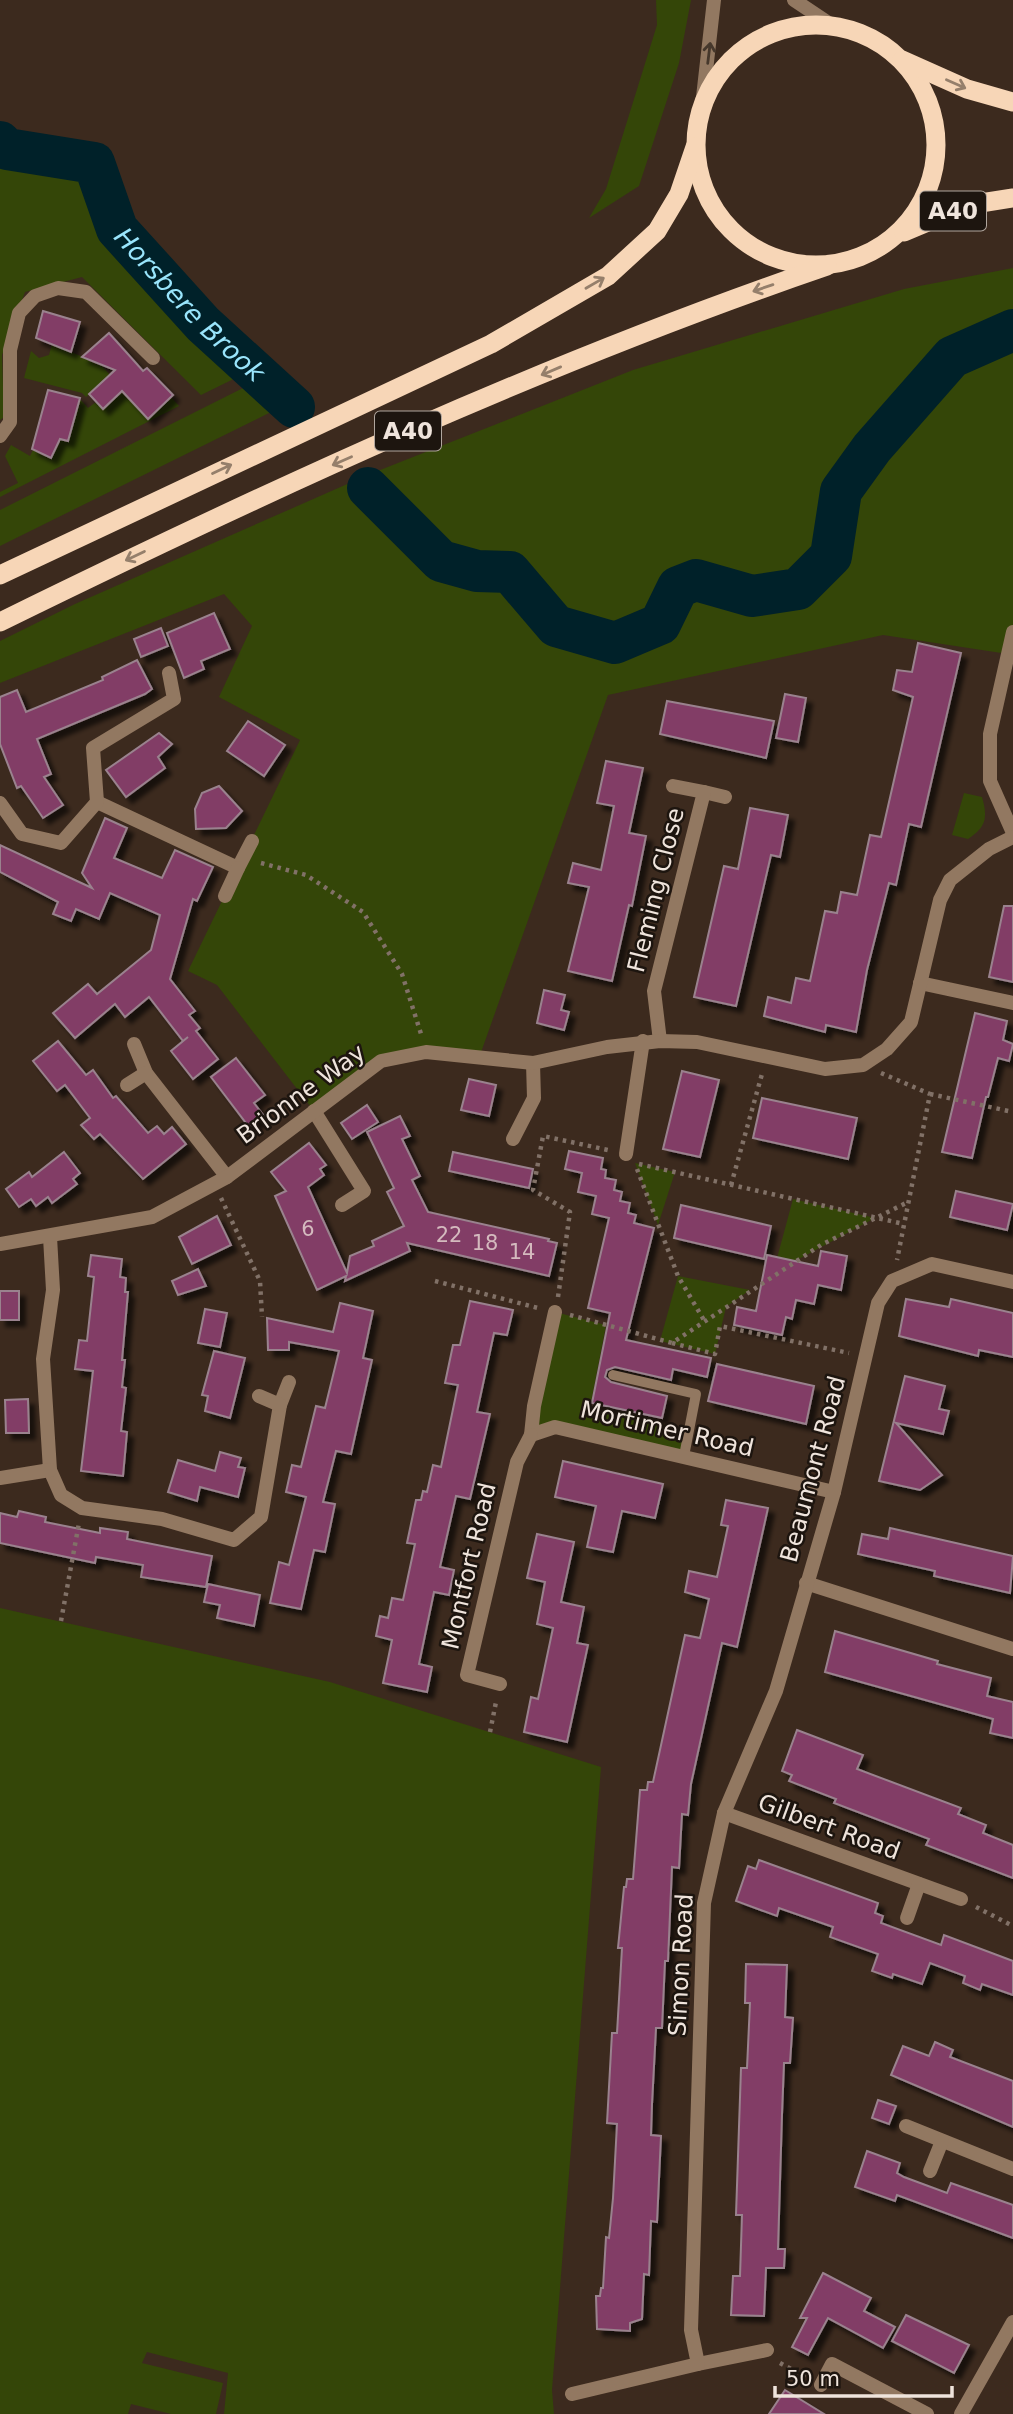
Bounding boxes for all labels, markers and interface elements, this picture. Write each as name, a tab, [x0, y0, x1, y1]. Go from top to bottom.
one-way arrow	[703, 42, 716, 65]
one-way arrow	[945, 78, 966, 91]
road number: A40	[920, 192, 986, 230]
water label: Horsbere Brook	[108, 222, 272, 388]
one-way arrow	[585, 276, 605, 290]
one-way arrow	[752, 283, 774, 295]
one-way arrow	[540, 365, 562, 378]
road number: A40	[375, 412, 441, 450]
one-way arrow	[332, 455, 353, 468]
one-way arrow	[211, 462, 232, 476]
one-way arrow	[125, 550, 146, 564]
street label: Fleming Close	[622, 805, 690, 975]
street label: Brionne Way	[231, 1038, 371, 1150]
house number: 6	[301, 1217, 315, 1241]
house number: 22	[436, 1223, 462, 1247]
house number: 18	[472, 1231, 498, 1255]
house number: 14	[509, 1240, 535, 1264]
street label: Beaumont Road	[775, 1373, 851, 1565]
street label: Mortimer Road	[578, 1395, 756, 1463]
street label: Montfort Road	[436, 1480, 502, 1652]
street label: Gilbert Road	[754, 1788, 904, 1866]
street label: Simon Road	[663, 1893, 699, 2037]
scale bar	[775, 2354, 952, 2398]
text: 50 m	[786, 2367, 840, 2391]

